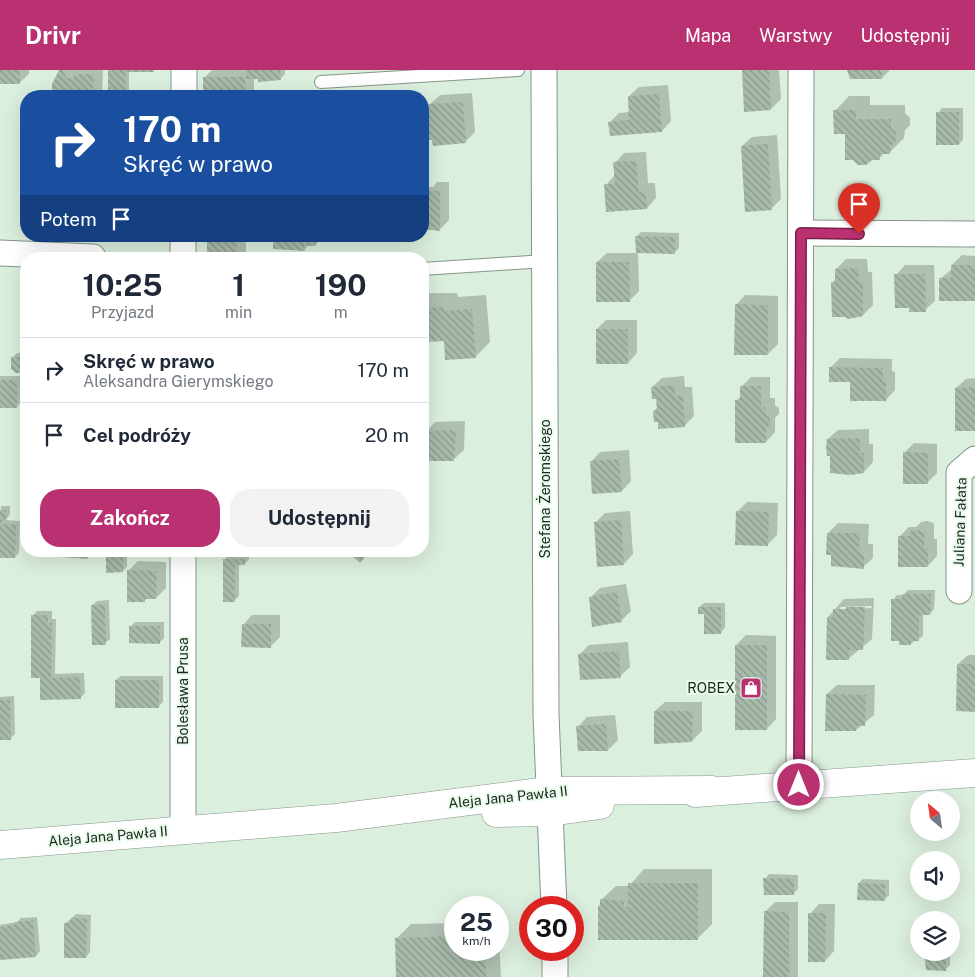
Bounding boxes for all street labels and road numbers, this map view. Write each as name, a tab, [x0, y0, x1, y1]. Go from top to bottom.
street label: Stefana Żeromskiego	[535, 419, 553, 559]
street label: Juliana Fałata	[950, 477, 970, 567]
street label: Bolesława Prusa	[175, 637, 191, 745]
street label: Aleja Jana Pawła II	[448, 783, 568, 811]
street label: Aleja Jana Pawła II	[48, 823, 168, 849]

